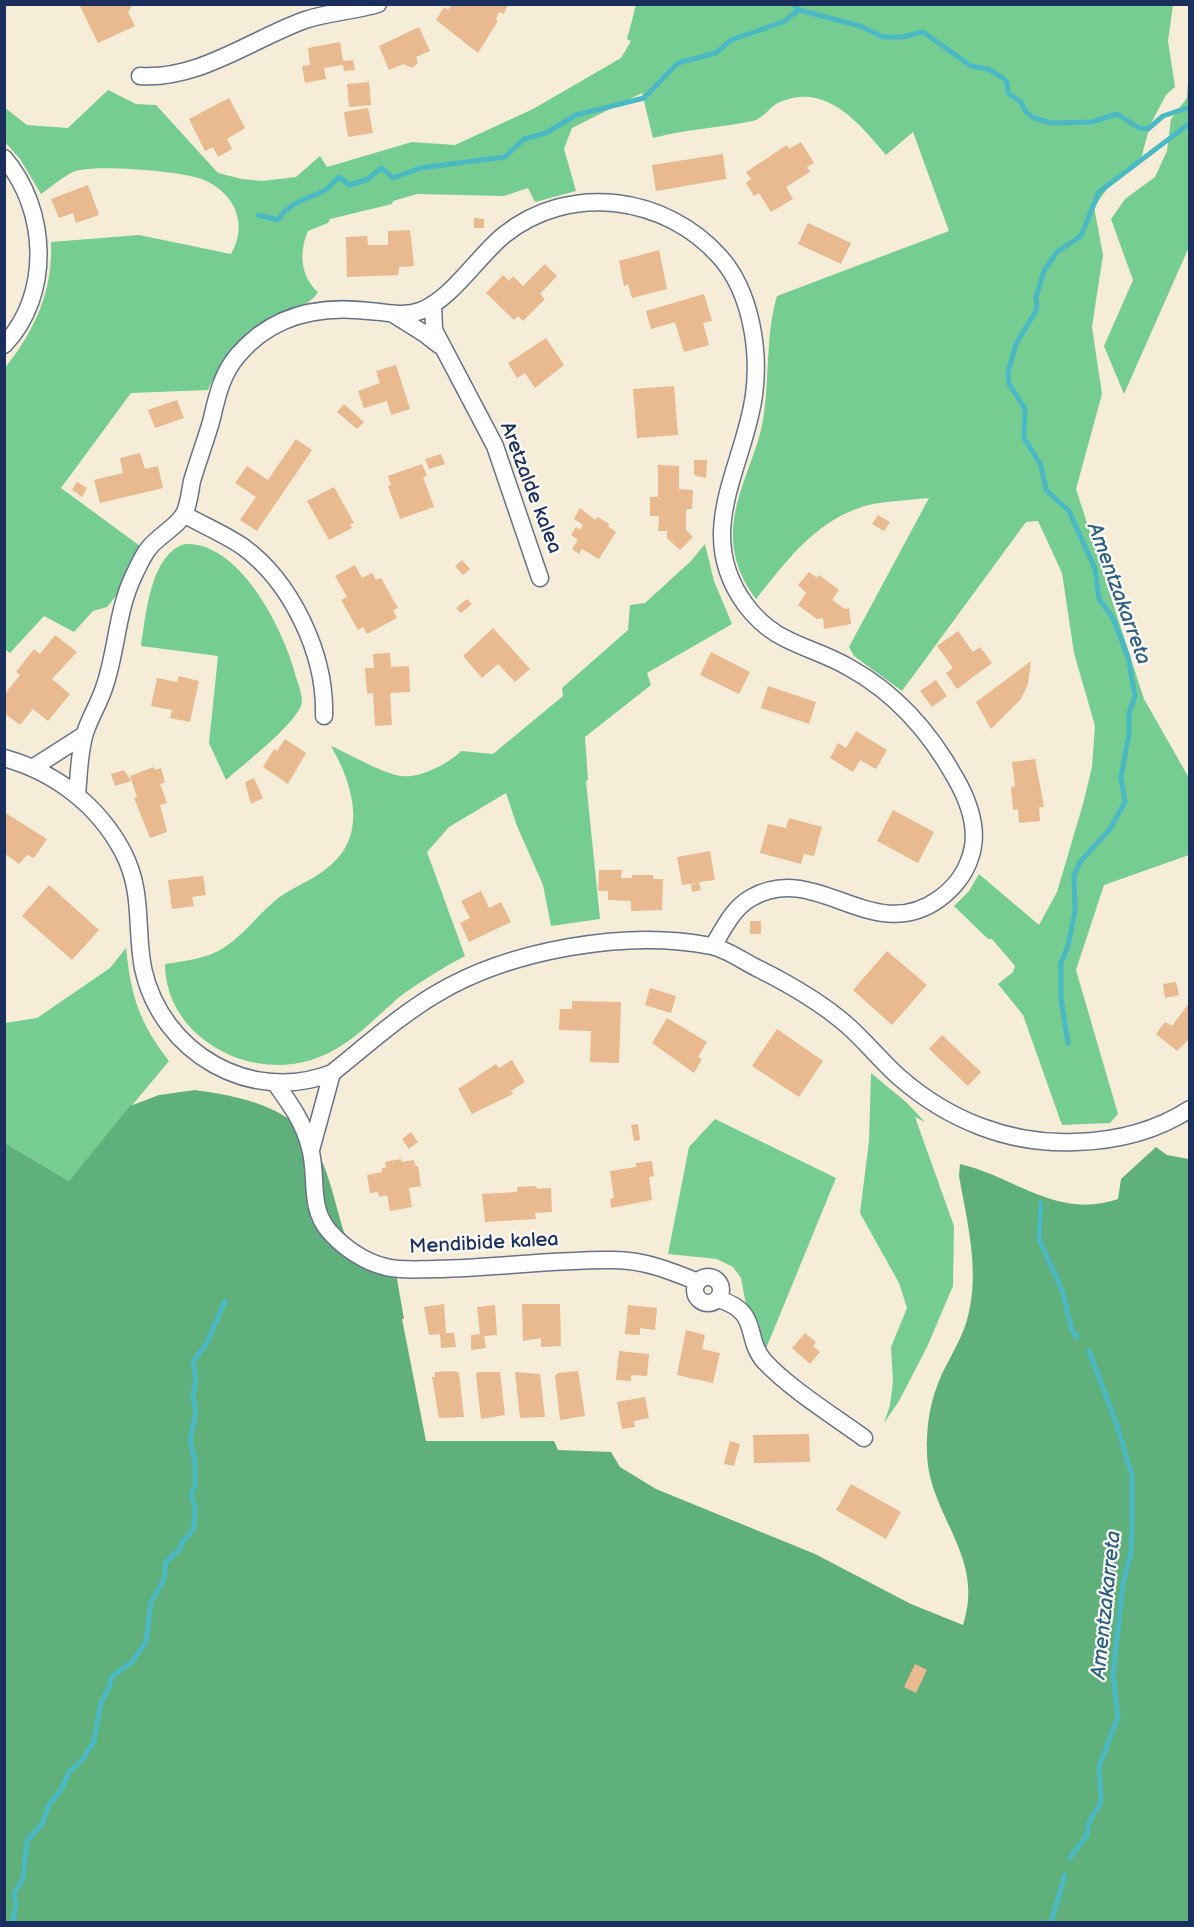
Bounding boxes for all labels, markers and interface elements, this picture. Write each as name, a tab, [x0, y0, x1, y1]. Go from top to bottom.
street label: Aretzalde kalea	[494, 419, 566, 557]
water label: Amentzakarreta	[1081, 520, 1155, 668]
street label: Mendibide kalea	[409, 1228, 559, 1260]
water label: Amentzakarreta	[1087, 1530, 1127, 1680]

